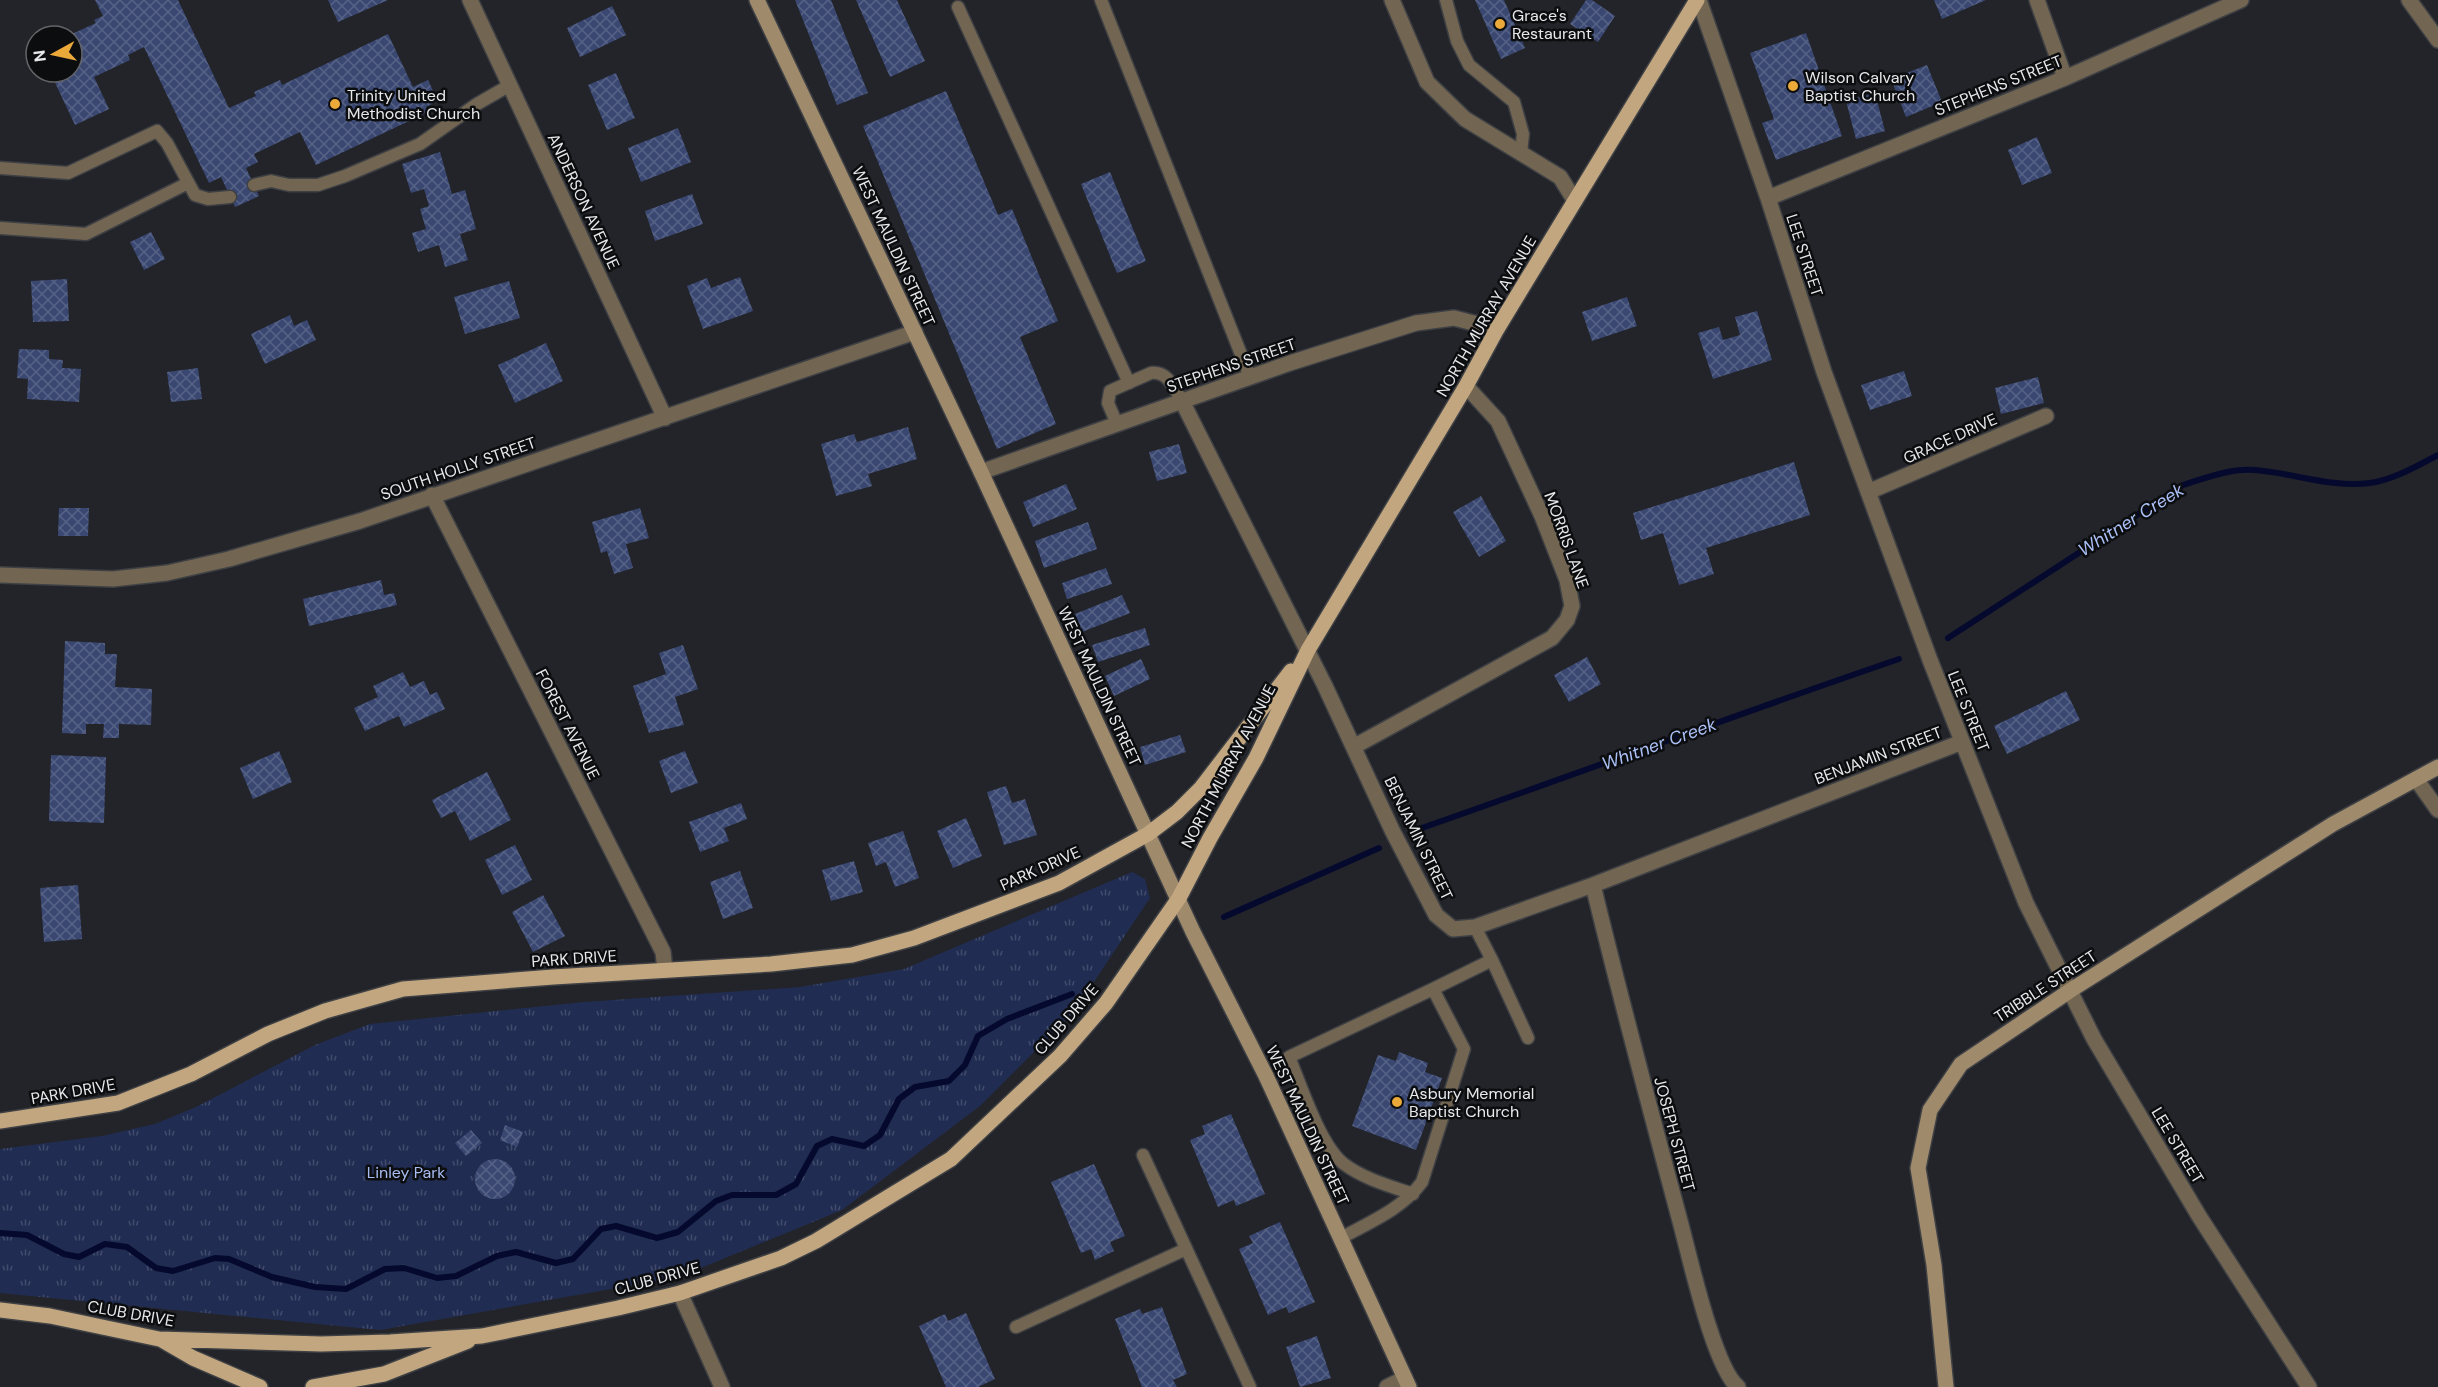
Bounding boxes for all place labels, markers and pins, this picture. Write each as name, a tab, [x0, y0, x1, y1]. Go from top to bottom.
place label: Grace's Restaurant	[1512, 5, 1592, 44]
marker: Grace's Restaurant	[1493, 17, 1507, 31]
place label: Wilson Calvary Baptist Church	[1805, 67, 1915, 106]
marker: Wilson Calvary Baptist Church	[1786, 79, 1800, 93]
place label: Trinity United Methodist Church	[347, 85, 480, 124]
marker: Trinity United Methodist Church	[328, 97, 342, 111]
place label: Asbury Memorial Baptist Church	[1409, 1083, 1534, 1122]
marker: Asbury Memorial Baptist Church	[1390, 1095, 1404, 1109]

